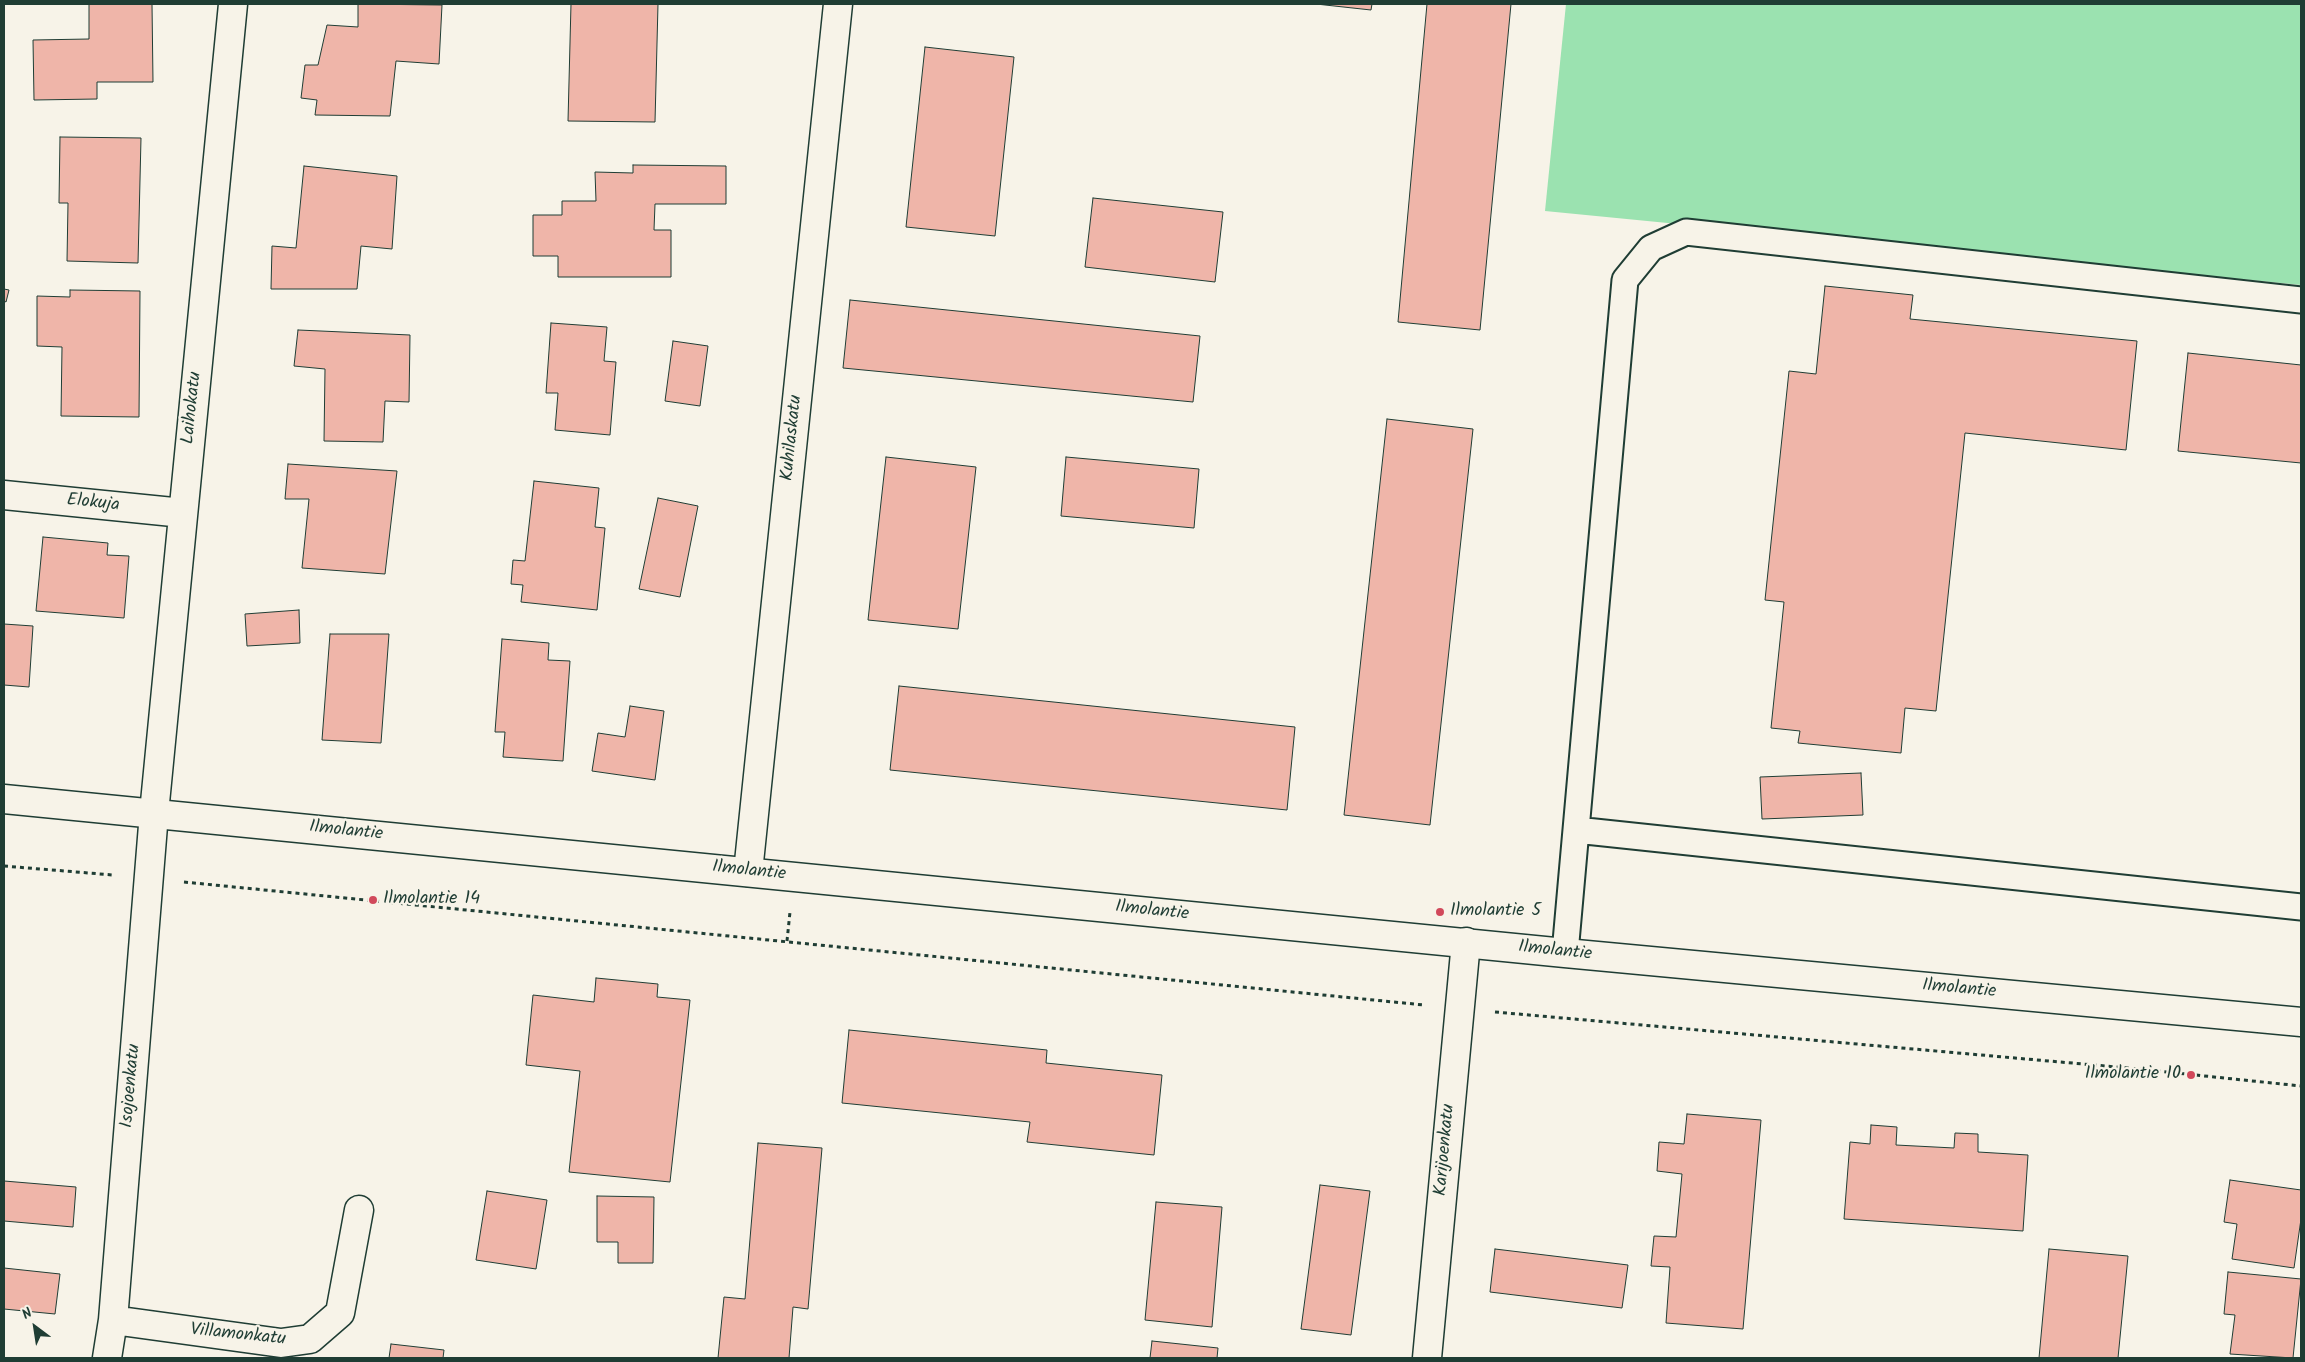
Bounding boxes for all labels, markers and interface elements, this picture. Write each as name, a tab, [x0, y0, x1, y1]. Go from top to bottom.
street label: Laihokatu	[178, 371, 208, 445]
street label: Kuhilaskatu	[778, 394, 808, 482]
street label: Elokuja	[65, 490, 121, 518]
street label: Ilmolantie	[308, 817, 384, 847]
street label: Ilmolantie	[711, 857, 787, 887]
place label: Ilmolantie 14	[383, 889, 480, 911]
marker: Ilmolantie 14	[367, 894, 379, 906]
street label: Ilmolantie	[1114, 897, 1190, 927]
place label: Ilmolantie 5	[1450, 901, 1541, 923]
marker: Ilmolantie 5	[1434, 906, 1446, 918]
street label: Ilmolantie	[1517, 937, 1593, 967]
street label: Ilmolantie	[1921, 976, 1997, 1004]
street label: Isojoenkatu	[118, 1043, 146, 1129]
place label: Ilmolantie 10	[2085, 1064, 2181, 1086]
marker: Ilmolantie 10	[2185, 1069, 2197, 1081]
street label: Karijoenkatu	[1431, 1103, 1461, 1197]
north arrow	[10, 1302, 60, 1352]
text: N	[18, 1302, 37, 1326]
street label: Villamonkatu	[189, 1320, 287, 1352]

